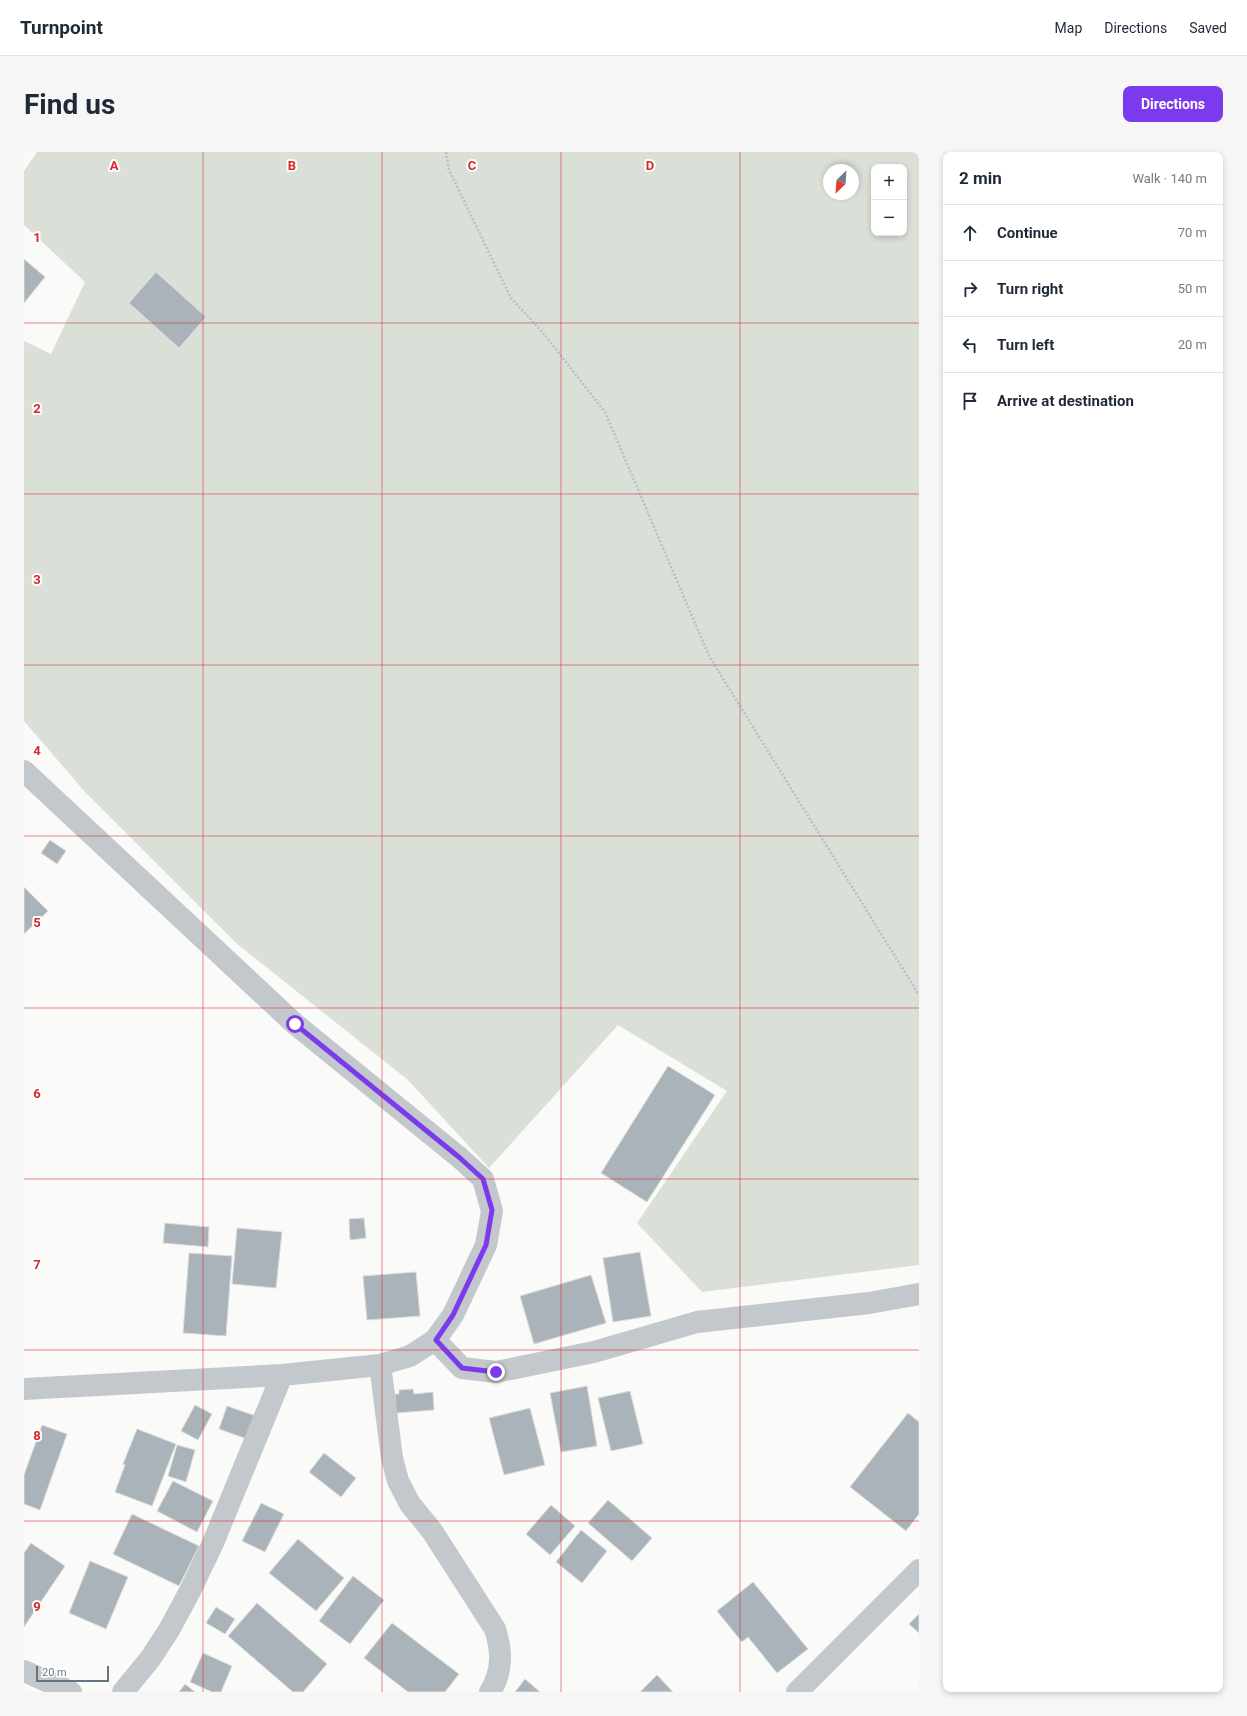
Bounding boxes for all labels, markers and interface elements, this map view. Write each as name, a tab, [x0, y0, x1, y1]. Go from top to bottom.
text: Turnpoint	[20, 16, 103, 39]
text: Map	[1055, 20, 1082, 36]
text: Directions	[1104, 20, 1167, 36]
text: Saved	[1189, 20, 1227, 36]
button: Directions	[1123, 86, 1223, 122]
text: Find us	[24, 88, 115, 121]
text: A	[110, 158, 119, 173]
text: B	[288, 158, 296, 173]
text: C	[468, 158, 477, 173]
text: D	[646, 158, 654, 173]
north arrow	[823, 164, 859, 200]
map controls	[871, 164, 907, 236]
button: +	[871, 164, 907, 200]
text: 2 min	[959, 168, 1002, 188]
text: Walk · 140 m	[1132, 171, 1207, 186]
button: −	[871, 200, 907, 236]
icon: ahead	[959, 222, 981, 244]
text: Continue	[997, 224, 1058, 242]
text: 70 m	[1178, 225, 1207, 240]
text: 1	[33, 230, 41, 245]
icon: right	[959, 278, 981, 300]
text: Turn right	[997, 280, 1063, 298]
text: 50 m	[1178, 281, 1207, 296]
icon: left	[959, 334, 981, 356]
text: Turn left	[997, 336, 1054, 354]
text: 20 m	[1178, 337, 1207, 352]
icon: arrive	[959, 390, 981, 412]
text: Arrive at destination	[997, 392, 1134, 410]
text: 2	[33, 401, 41, 416]
text: 3	[33, 572, 41, 587]
text: 4	[33, 743, 41, 758]
text: 5	[33, 915, 41, 930]
route start	[286, 1015, 304, 1033]
text: 6	[33, 1086, 41, 1101]
text: 7	[33, 1257, 41, 1272]
route end	[487, 1363, 505, 1381]
text: 8	[33, 1428, 41, 1443]
text: 9	[33, 1599, 41, 1614]
scale bar	[36, 1664, 109, 1683]
text: 20 m	[42, 1666, 67, 1679]

